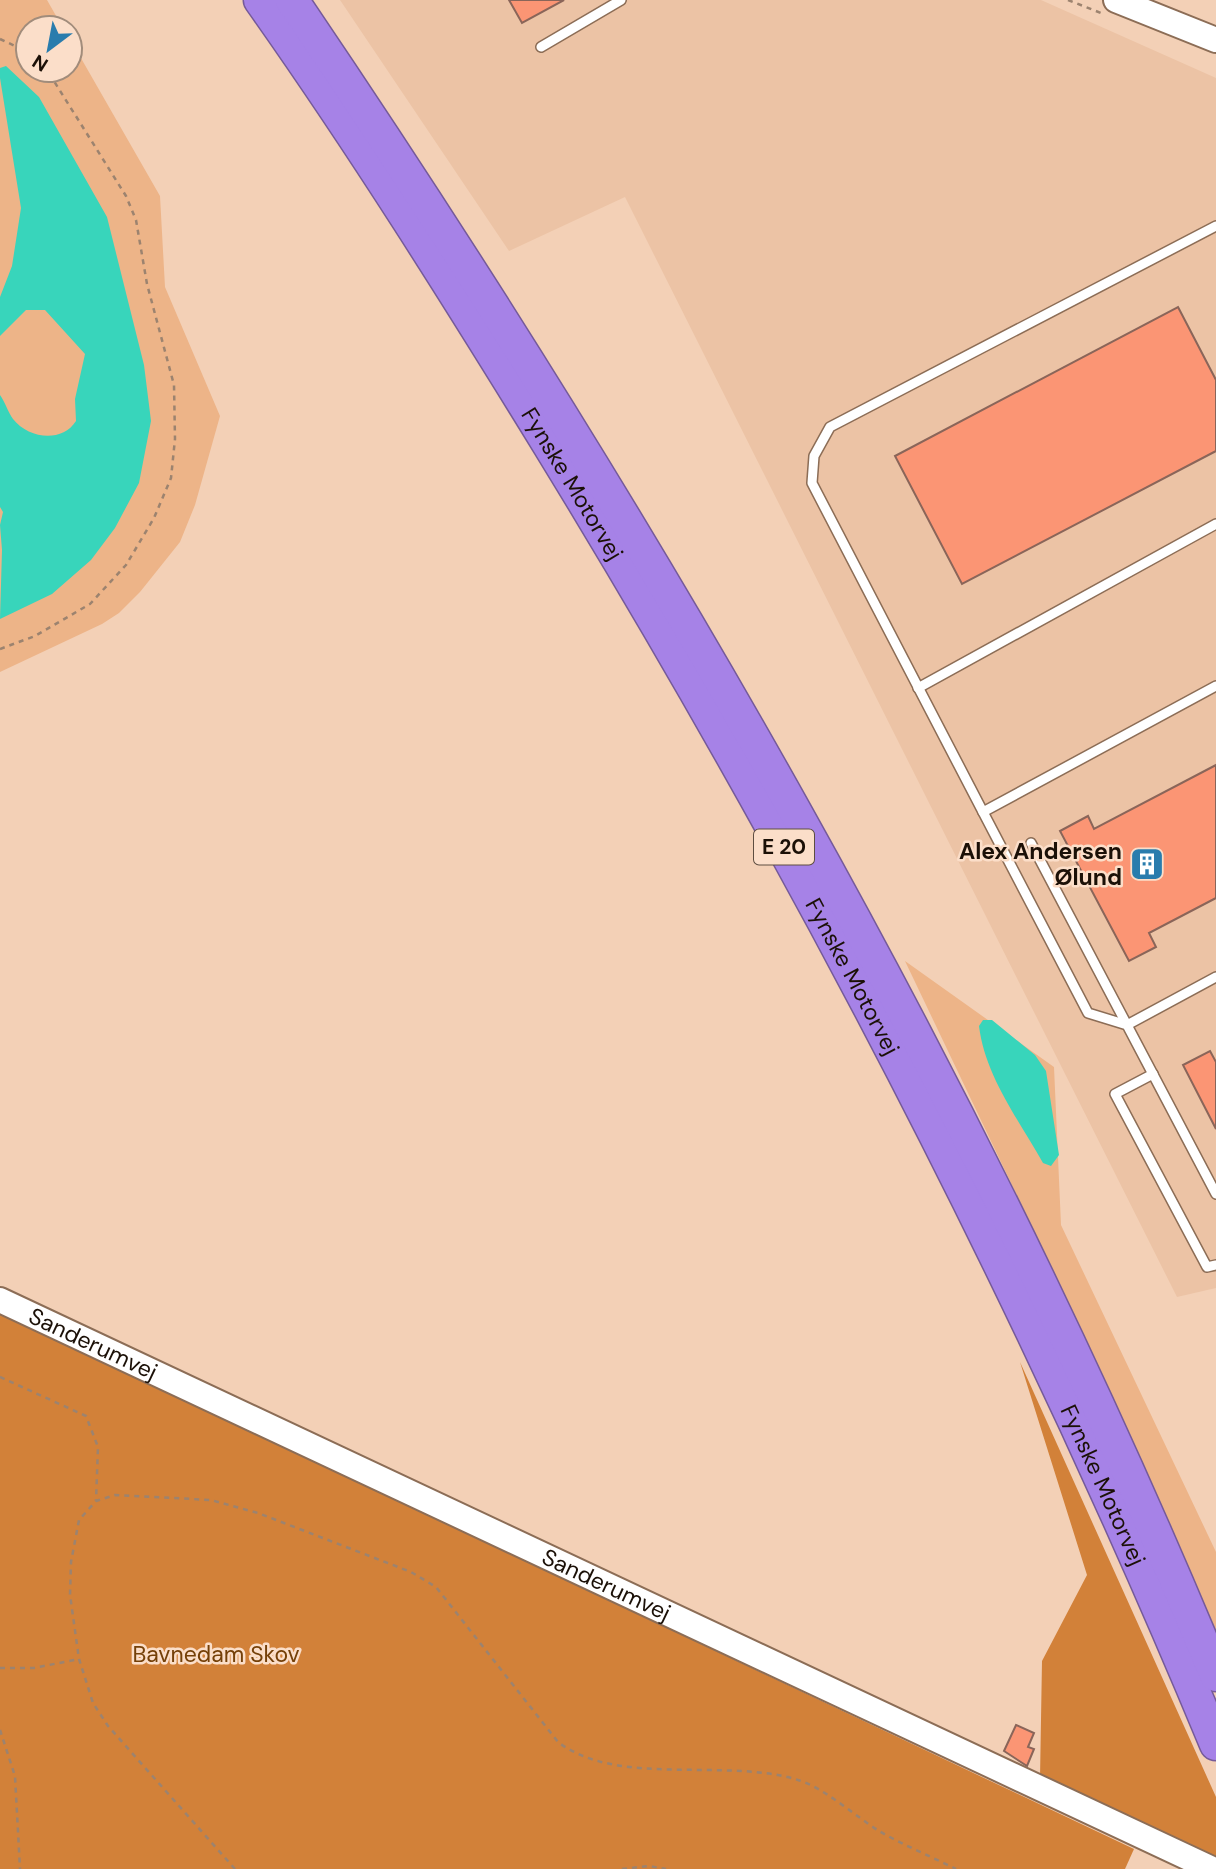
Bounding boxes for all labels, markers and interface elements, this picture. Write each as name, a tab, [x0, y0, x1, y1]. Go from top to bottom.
north arrow	[14, 14, 84, 84]
text: N	[28, 49, 53, 77]
street label: Fynske Motorvej	[514, 402, 630, 566]
road number: E 20	[754, 830, 814, 864]
place label: Alex Andersen Ølund	[959, 836, 1122, 892]
building icon: Alex Andersen Ølund	[1128, 845, 1166, 883]
street label: Fynske Motorvej	[799, 893, 907, 1060]
street label: Sanderumvej	[24, 1301, 162, 1387]
street label: Fynske Motorvej	[1054, 1400, 1153, 1570]
street label: Sanderumvej	[537, 1542, 676, 1628]
park label: Bavnedam Skov	[132, 1639, 300, 1669]

